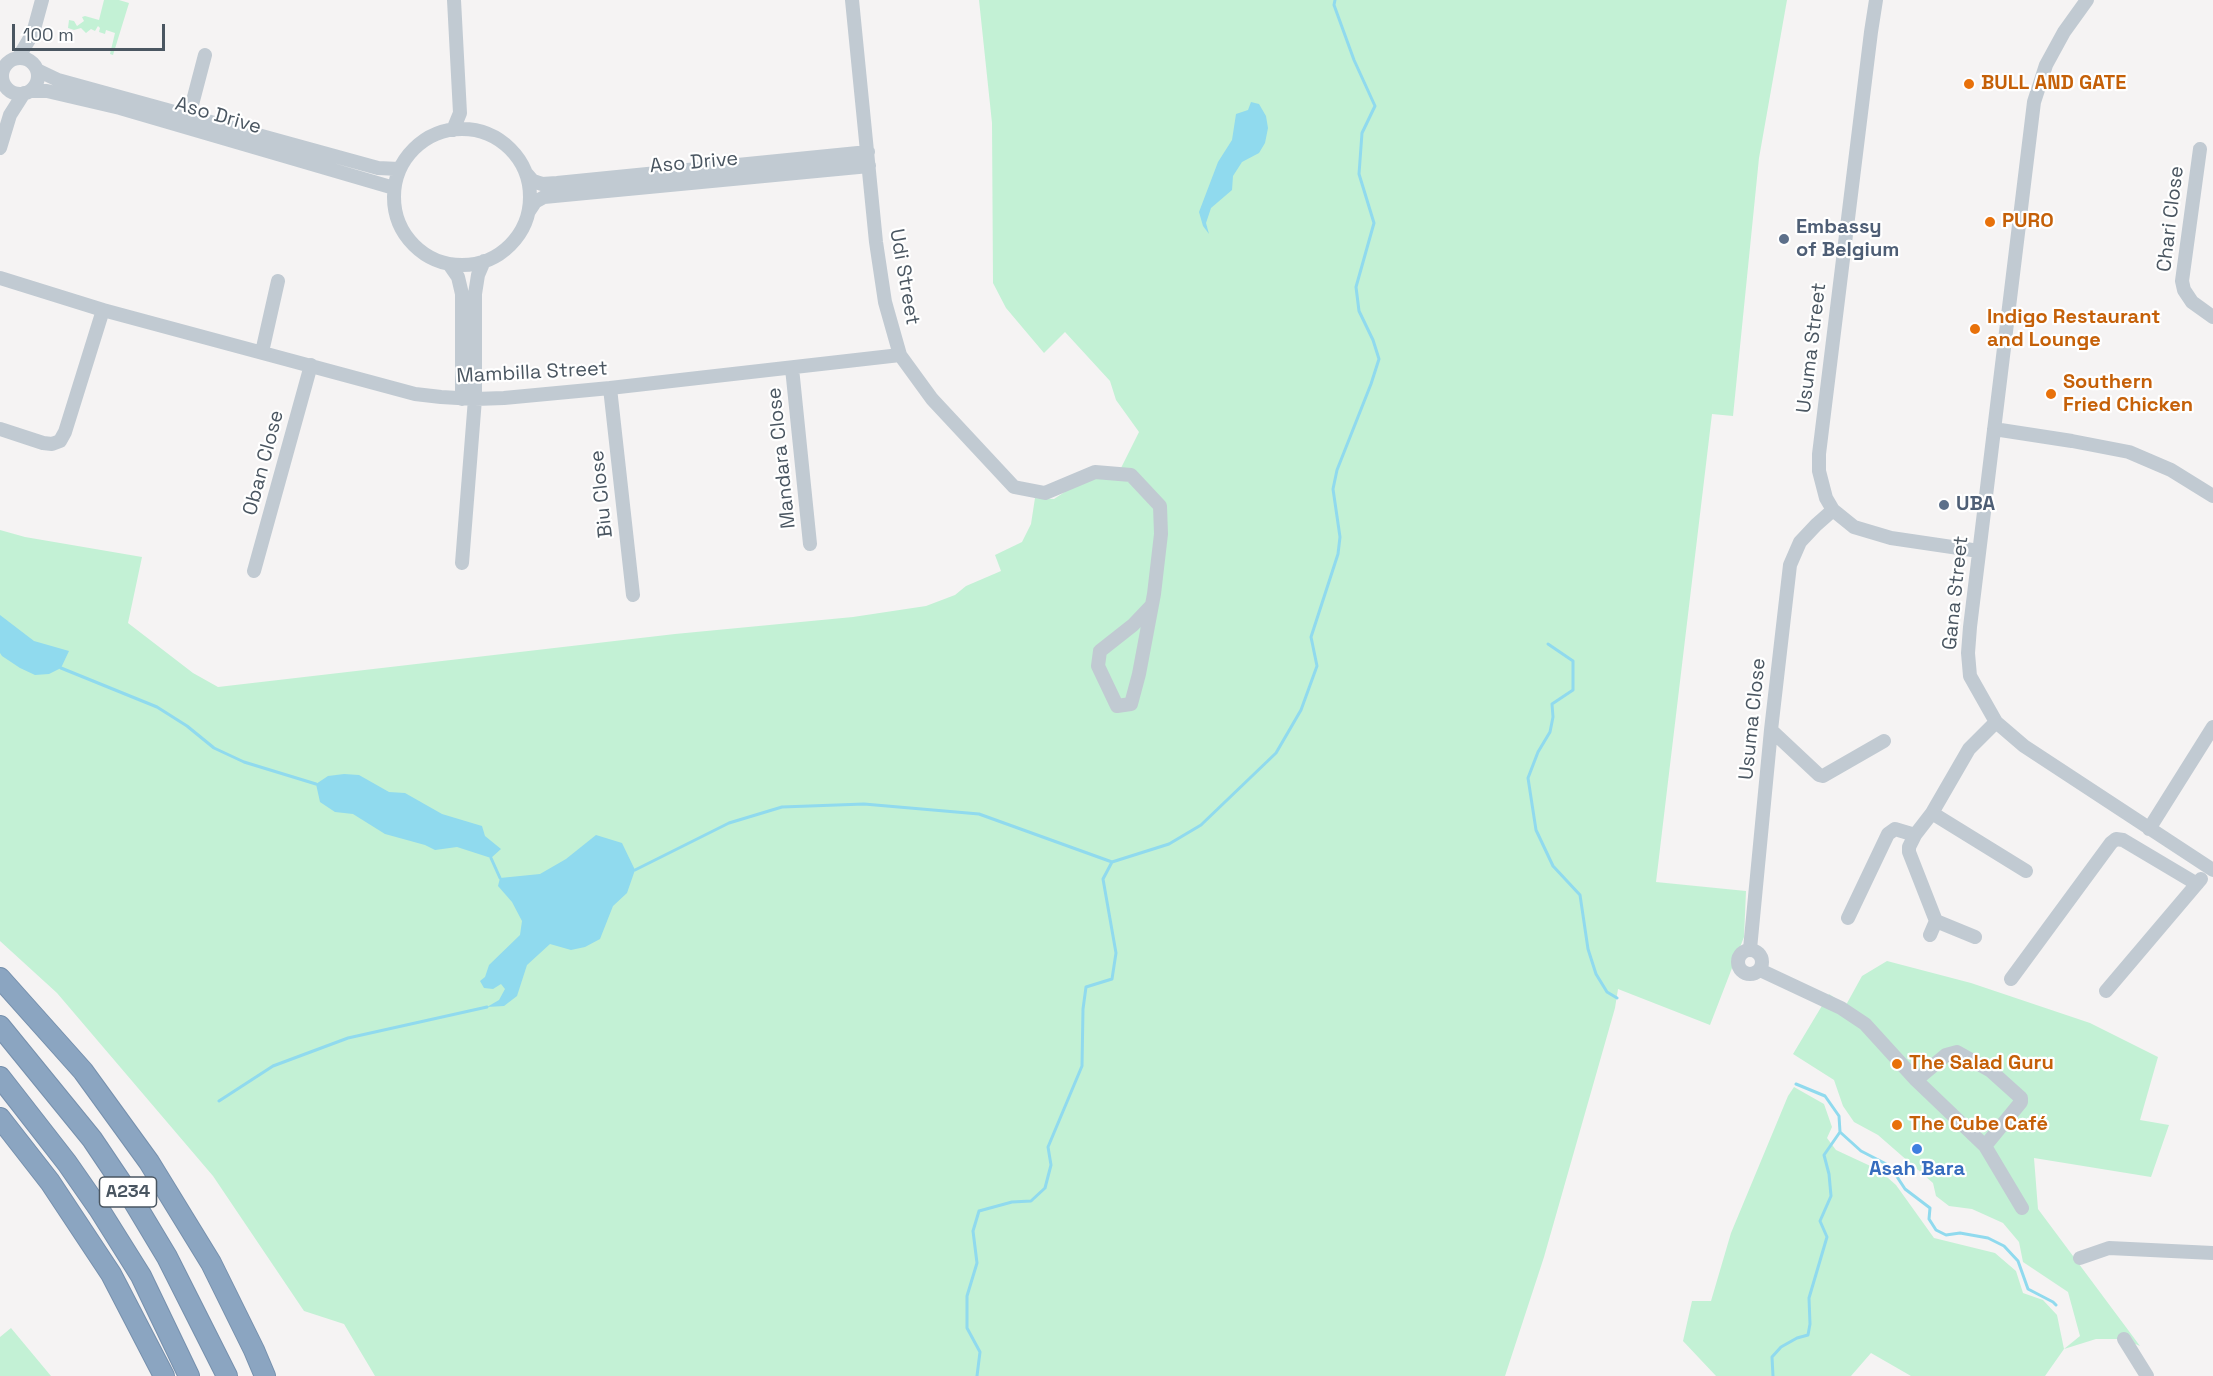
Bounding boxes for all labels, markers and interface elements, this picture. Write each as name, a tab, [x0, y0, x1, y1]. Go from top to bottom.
scale bar	[15, 12, 168, 50]
text: 100 m	[23, 23, 74, 46]
place label: BULL AND GATE	[1981, 72, 2126, 96]
marker: BULL AND GATE	[1962, 77, 1976, 91]
street label: Aso Drive	[172, 92, 264, 140]
street label: Aso Drive	[649, 147, 739, 179]
street label: Chari Close	[2153, 165, 2189, 273]
place label: PURO	[2002, 210, 2054, 234]
marker: PURO	[1983, 215, 1997, 229]
place label: Embassy of Belgium	[1796, 216, 1899, 263]
street label: Udi Street	[884, 227, 924, 327]
marker: Embassy of Belgium	[1777, 232, 1791, 246]
street label: Usuma Street	[1792, 281, 1832, 415]
place label: Indigo Restaurant and Lounge	[1987, 306, 2160, 353]
marker: Indigo Restaurant and Lounge	[1968, 322, 1982, 336]
street label: Mambilla Street	[456, 357, 608, 389]
place label: Southern Fried Chicken	[2063, 371, 2193, 418]
street label: Mandara Close	[763, 386, 801, 530]
marker: Southern Fried Chicken	[2044, 387, 2058, 401]
street label: Oban Close	[238, 408, 290, 518]
street label: Biu Close	[585, 449, 619, 539]
place label: UBA	[1956, 493, 1995, 517]
marker: UBA	[1937, 498, 1951, 512]
street label: Gana Street	[1938, 535, 1974, 651]
street label: Usuma Close	[1735, 657, 1771, 781]
place label: The Salad Guru	[1909, 1052, 2054, 1076]
marker: The Salad Guru	[1890, 1057, 1904, 1071]
place label: The Cube Café	[1909, 1113, 2048, 1137]
marker: The Cube Café	[1890, 1118, 1904, 1132]
marker: Asah Bara	[1910, 1142, 1924, 1156]
place label: Asah Bara	[1869, 1158, 1965, 1182]
road number: A234	[100, 1177, 156, 1207]

